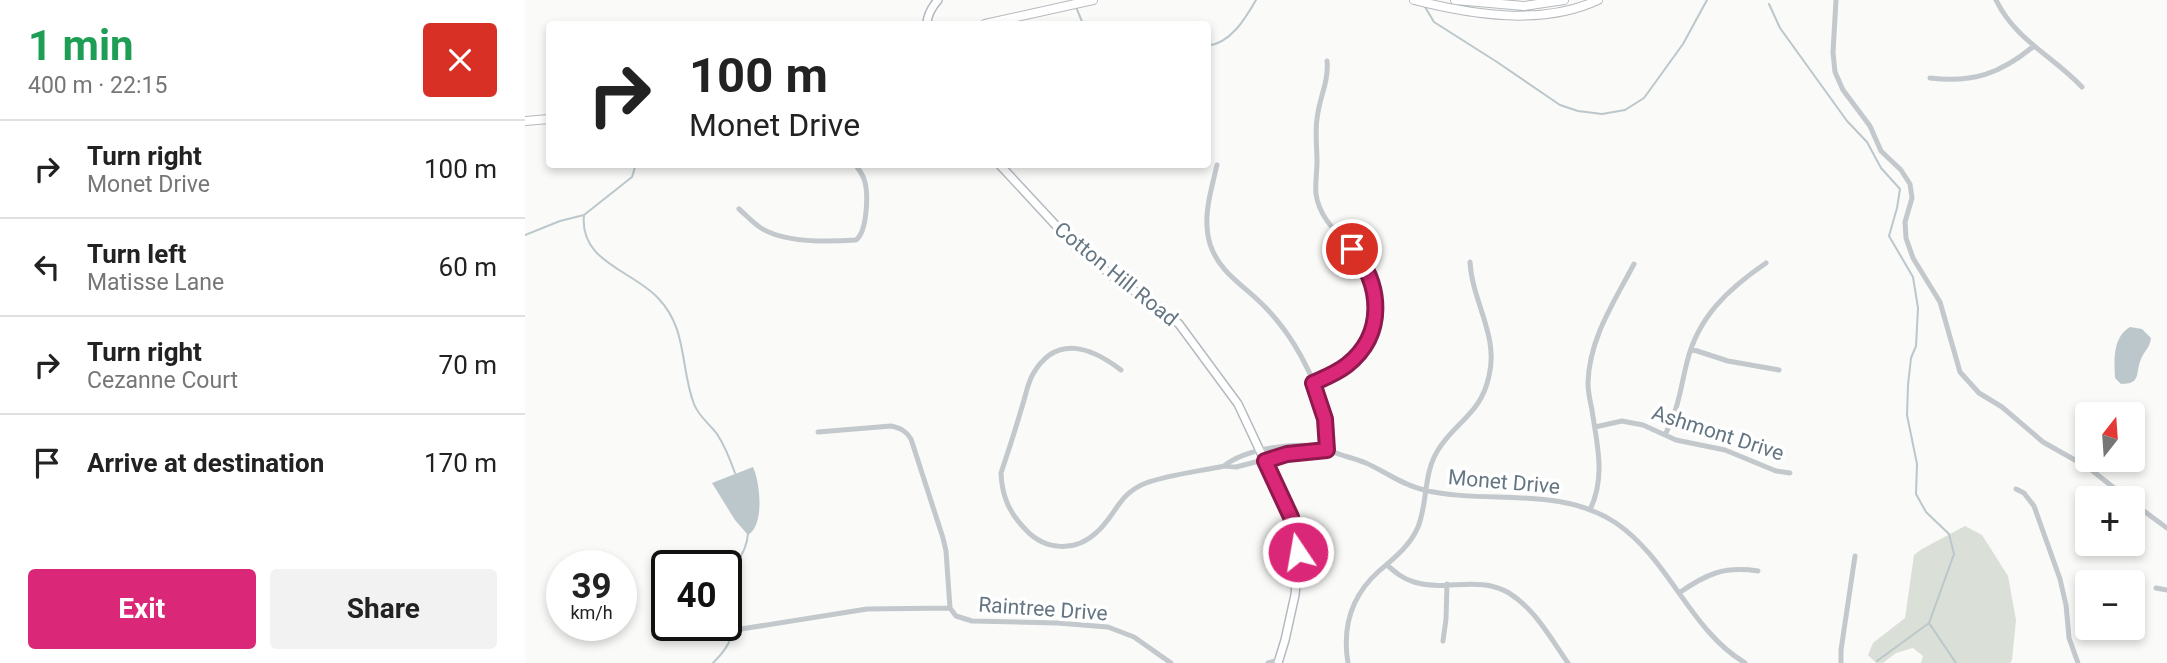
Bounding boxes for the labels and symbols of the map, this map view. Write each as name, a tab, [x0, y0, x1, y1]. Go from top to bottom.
street label: Cotton Hill Road	[1050, 217, 1182, 331]
pin	[1322, 219, 1382, 279]
street label: Ashmont Drive	[1649, 400, 1787, 466]
north arrow	[2075, 402, 2145, 472]
street label: Monet Drive	[1447, 465, 1561, 499]
position arrow	[1261, 515, 1335, 589]
speed limit sign: 40	[651, 550, 742, 641]
street label: Raintree Drive	[978, 593, 1108, 625]

